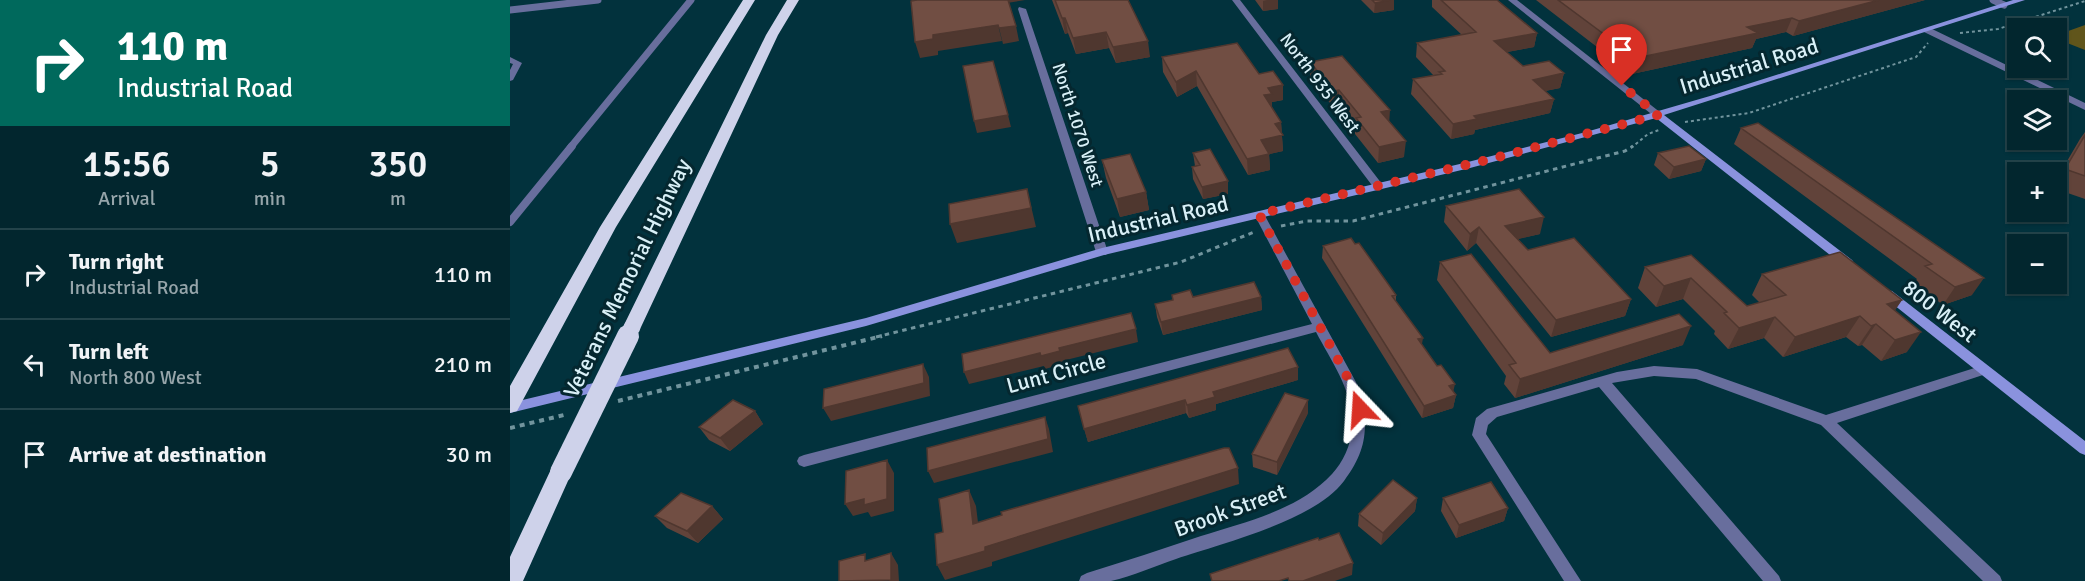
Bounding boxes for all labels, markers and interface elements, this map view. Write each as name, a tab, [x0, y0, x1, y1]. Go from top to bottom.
map controls	[2007, 18, 2067, 294]
button: search	[2007, 18, 2067, 78]
text: 110 m	[117, 21, 228, 72]
icon: right	[18, 24, 96, 102]
pin	[1596, 24, 1647, 86]
street label: North 935 West	[1275, 29, 1365, 137]
street label: Industrial Road	[1676, 32, 1822, 100]
icon: arrive	[1605, 33, 1638, 66]
street label: North 1070 West	[1048, 60, 1108, 190]
text: Industrial Road	[117, 72, 293, 105]
button: layers	[2007, 90, 2067, 150]
text: 15:56	[83, 142, 171, 187]
text: 5	[260, 142, 280, 187]
text: 350	[369, 142, 427, 187]
street label: Veterans Memorial Highway	[557, 154, 697, 402]
button: +	[2007, 162, 2067, 222]
text: Arrival	[98, 186, 156, 211]
text: min	[254, 186, 286, 211]
text: m	[390, 186, 406, 211]
street label: Industrial Road	[1085, 190, 1231, 248]
button: −	[2007, 234, 2067, 294]
text: Turn right	[69, 248, 164, 275]
icon: right	[18, 258, 51, 291]
text: 110 m	[434, 261, 492, 288]
street label: 800 West	[1898, 274, 1983, 348]
text: Industrial Road	[69, 275, 199, 300]
text: Turn left	[69, 338, 149, 365]
street label: Lunt Circle	[1003, 347, 1109, 399]
icon: left	[18, 348, 51, 381]
text: 210 m	[434, 351, 492, 378]
text: North 800 West	[69, 365, 202, 390]
position arrow	[1328, 377, 1392, 441]
icon: arrive	[18, 438, 51, 471]
text: Arrive at destination	[69, 441, 266, 468]
text: 30 m	[446, 441, 492, 468]
street label: Brook Street	[1171, 477, 1290, 543]

